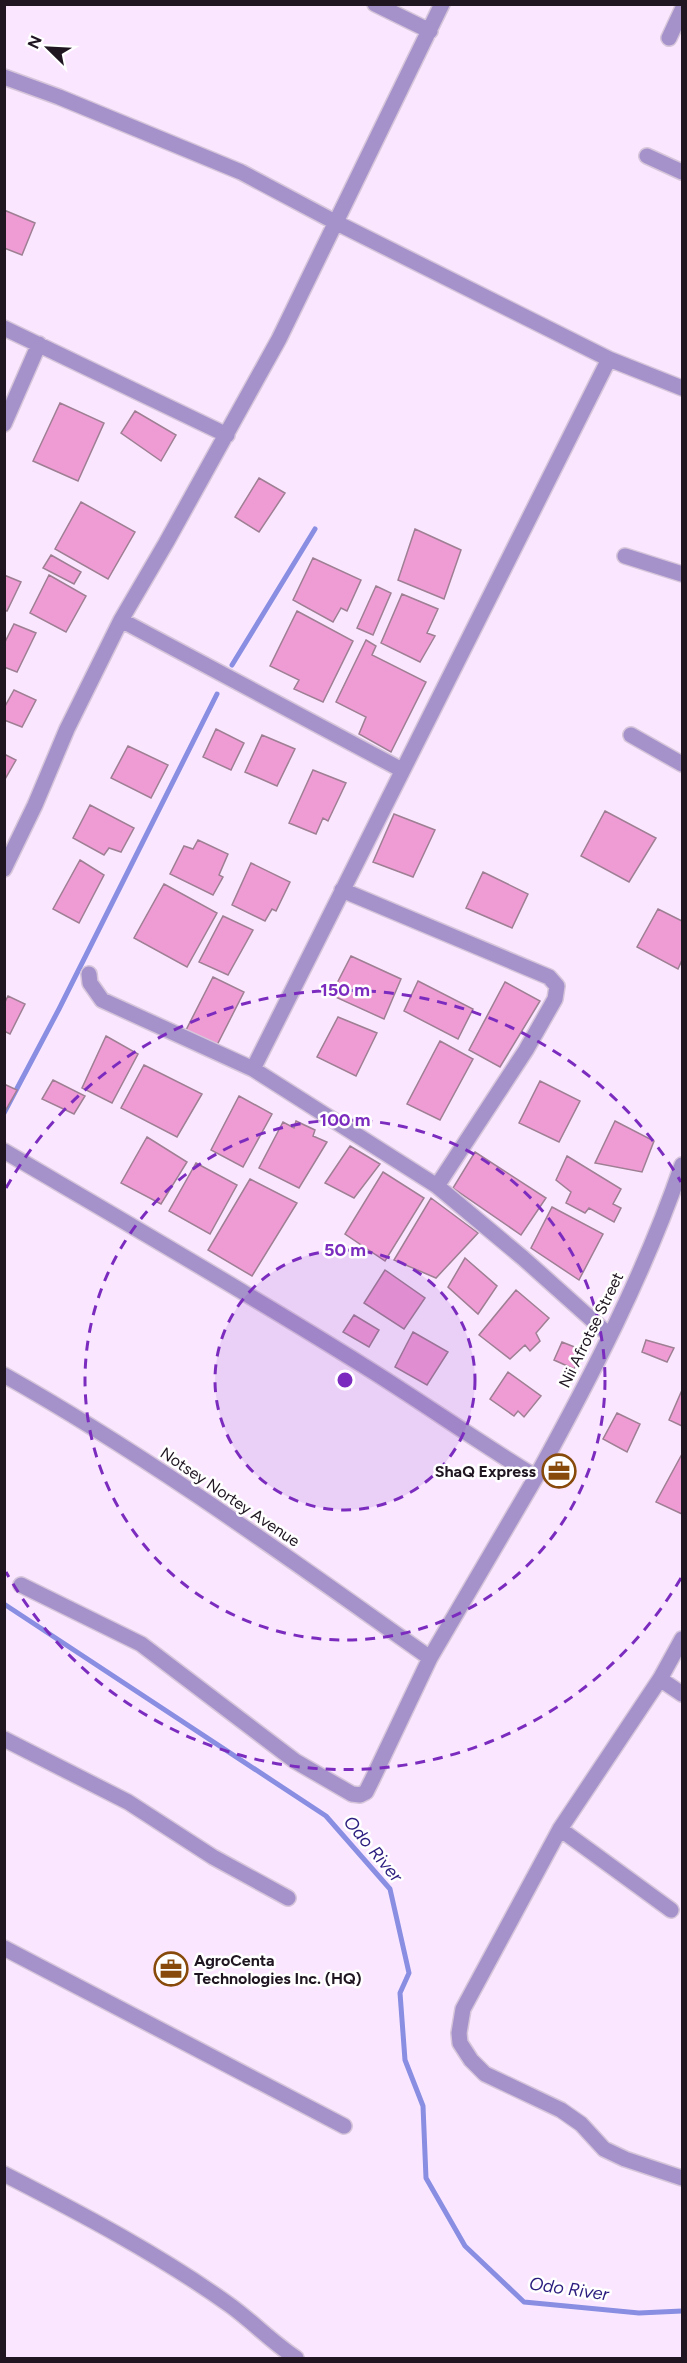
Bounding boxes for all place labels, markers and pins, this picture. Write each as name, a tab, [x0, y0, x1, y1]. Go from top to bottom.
centre of rings	[335, 1370, 355, 1390]
office icon: ShaQ Express	[541, 1453, 577, 1489]
place label: ShaQ Express	[435, 1462, 537, 1481]
office icon: AgroCenta Technologies Inc. (HQ)	[153, 1951, 189, 1987]
place label: AgroCenta Technologies Inc. (HQ)	[194, 1951, 362, 1988]

